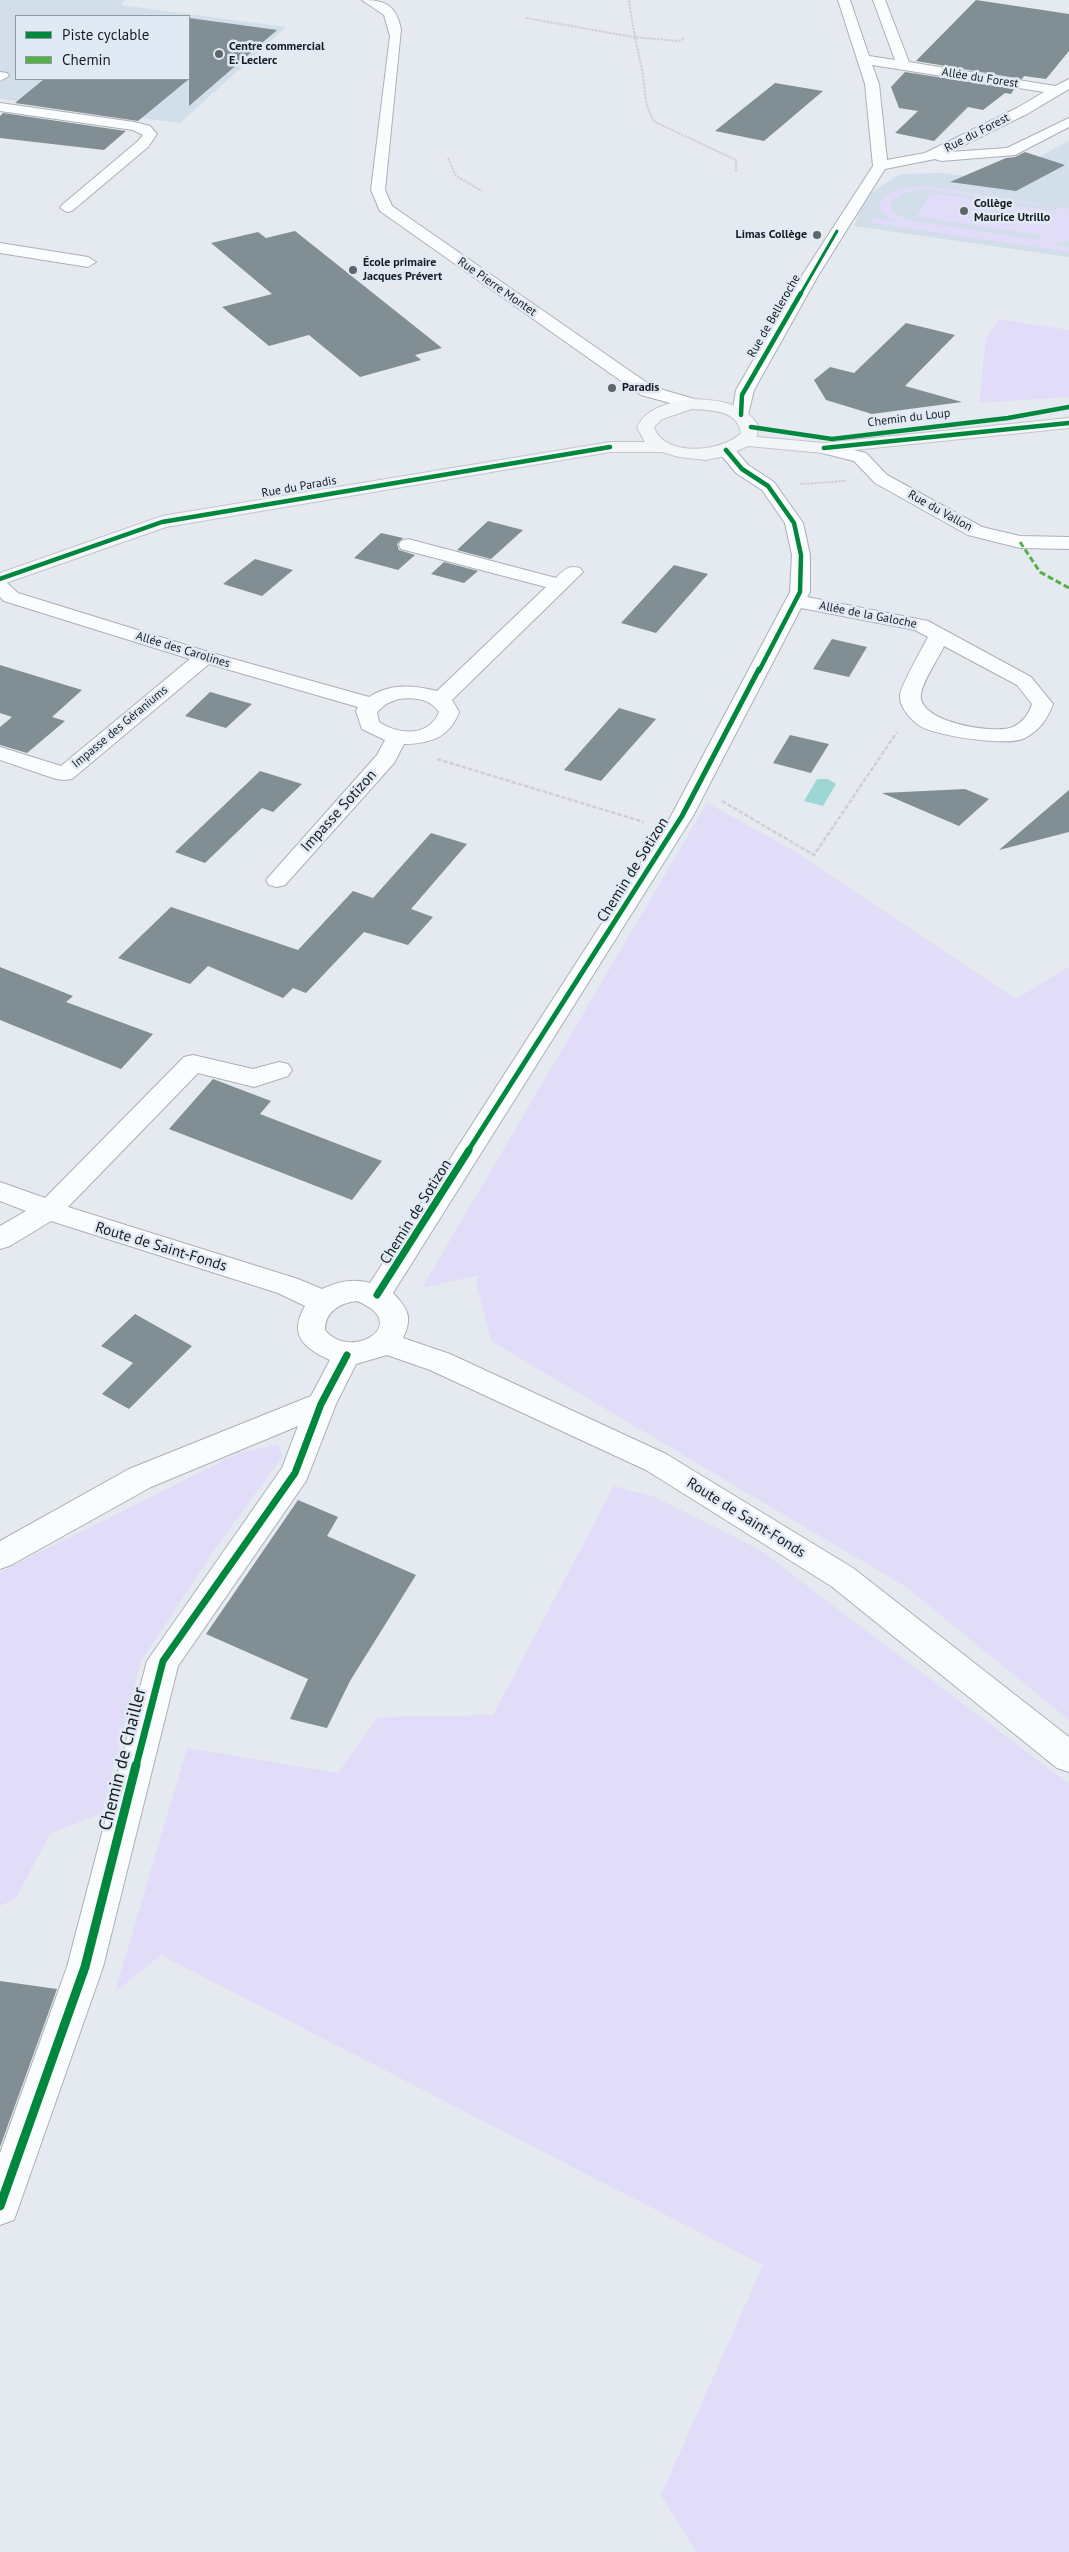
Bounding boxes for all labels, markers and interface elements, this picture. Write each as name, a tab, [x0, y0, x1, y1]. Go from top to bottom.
legend	[15, 15, 190, 80]
text: Piste cyclable	[62, 25, 149, 44]
place label: Centre commercial E. Leclerc	[229, 40, 324, 68]
marker: Centre commercial E. Leclerc	[213, 48, 225, 60]
text: Chemin	[62, 50, 111, 69]
street label: Allée du Forest	[941, 65, 1019, 91]
street label: Rue du Forest	[942, 111, 1012, 155]
place label: Collège Maurice Utrillo	[974, 197, 1050, 225]
marker: Collège Maurice Utrillo	[958, 205, 970, 217]
place label: Limas Collège	[736, 228, 807, 242]
marker: Limas Collège	[811, 229, 823, 241]
street label: Rue Pierre Montet	[455, 254, 539, 320]
place label: École primaire Jacques Prévert	[363, 256, 442, 284]
marker: École primaire Jacques Prévert	[347, 264, 359, 276]
street label: Rue de Belleroche	[744, 272, 804, 360]
place label: Paradis	[622, 381, 659, 395]
marker: Paradis	[606, 382, 618, 394]
street label: Chemin du Loup	[867, 406, 951, 430]
street label: Rue du Paradis	[260, 473, 338, 501]
street label: Rue du Vallon	[905, 487, 975, 535]
street label: Allée de la Galoche	[818, 598, 918, 632]
street label: Allée des Carolines	[134, 629, 232, 671]
street label: Impasse des Géraniums	[69, 683, 171, 771]
street label: Impasse Sotizon	[297, 766, 381, 856]
street label: Chemin de Sotizon	[593, 814, 673, 926]
street label: Chemin de Sotizon	[376, 1156, 456, 1268]
street label: Route de Saint-Fonds	[93, 1218, 229, 1276]
street label: Route de Saint-Fonds	[683, 1474, 809, 1562]
street label: Chemin de Chailler	[95, 1685, 151, 1833]

